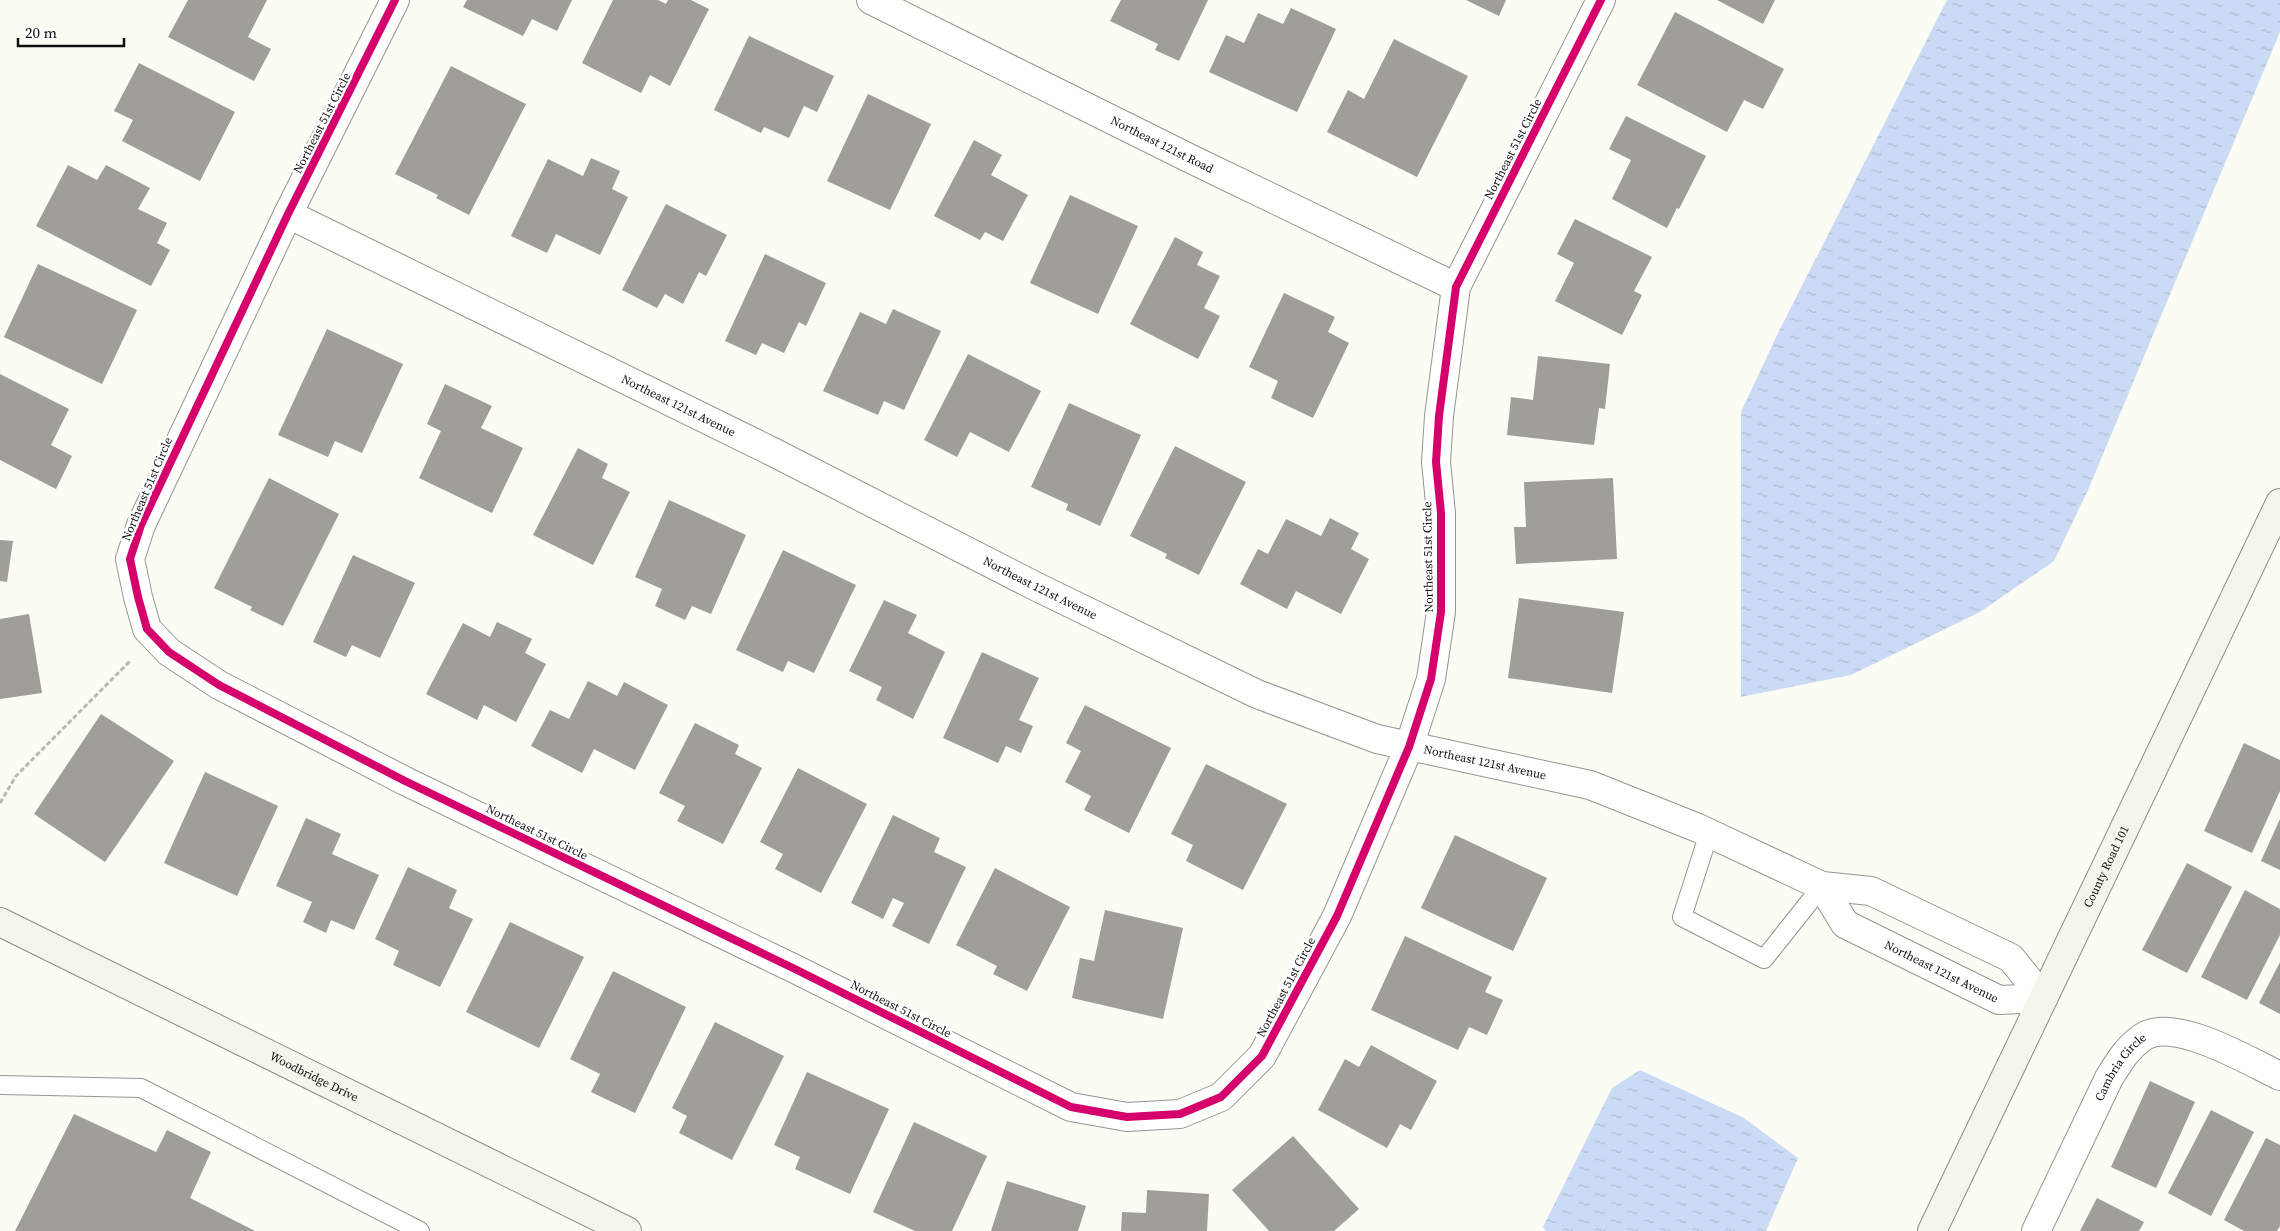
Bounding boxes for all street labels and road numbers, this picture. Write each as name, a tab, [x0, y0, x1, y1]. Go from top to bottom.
street label: Northeast 51st Circle	[290, 70, 354, 176]
street label: Northeast 51st Circle	[1481, 96, 1545, 202]
street label: Northeast 121st Road	[1108, 112, 1216, 177]
street label: Northeast 121st Avenue	[619, 371, 738, 440]
street label: Northeast 51st Circle	[118, 435, 176, 543]
street label: Northeast 51st Circle	[1419, 501, 1437, 613]
street label: Northeast 121st Avenue	[981, 553, 1100, 623]
street label: Northeast 121st Avenue	[1422, 741, 1548, 783]
street label: Northeast 51st Circle	[484, 800, 590, 864]
street label: County Road 101	[2080, 823, 2133, 910]
street label: Northeast 51st Circle	[1253, 934, 1319, 1040]
street label: Northeast 121st Avenue	[1882, 937, 2001, 1006]
street label: Northeast 51st Circle	[848, 977, 954, 1041]
street label: Cambria Circle	[2091, 1029, 2149, 1104]
street label: Woodbridge Drive	[267, 1048, 361, 1105]

